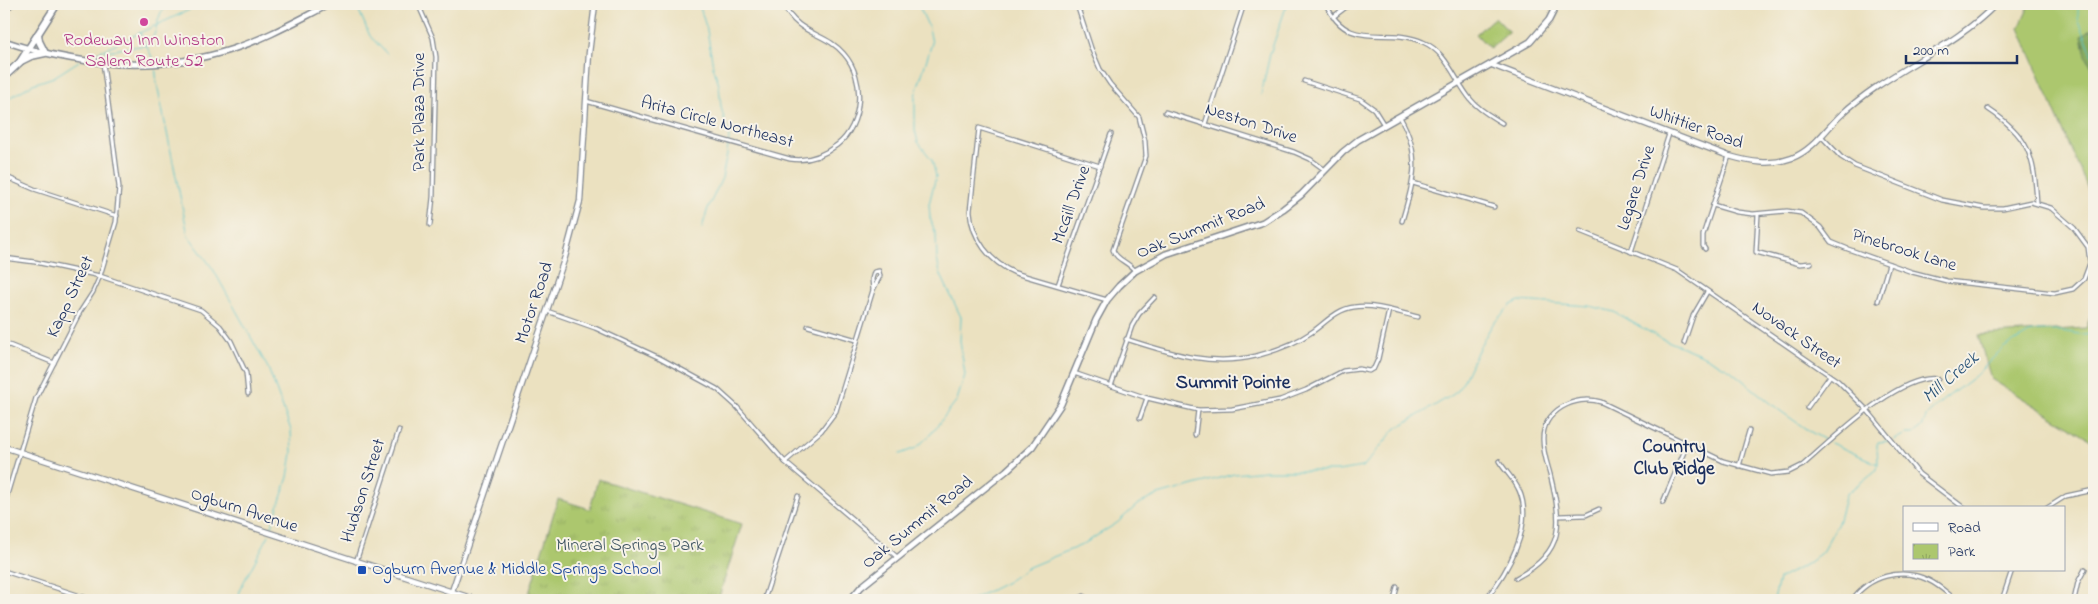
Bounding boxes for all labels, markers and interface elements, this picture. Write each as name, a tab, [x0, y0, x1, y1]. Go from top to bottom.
marker: Rodeway Inn Winston Salem Route 52	[138, 16, 150, 28]
place label: Rodeway Inn Winston Salem Route 52	[64, 28, 224, 75]
scale bar	[1906, 32, 2017, 64]
text: 200 m	[1913, 40, 1949, 62]
street label: Park Plaza Drive	[407, 52, 433, 171]
street label: Arita Circle Northeast	[638, 90, 796, 156]
street label: Neston Drive	[1201, 97, 1301, 151]
street label: Whittier Road	[1645, 99, 1747, 157]
street label: Legare Drive	[1611, 141, 1664, 234]
street label: McGill Drive	[1046, 161, 1098, 248]
street label: Oak Summit Road	[1133, 191, 1269, 267]
street label: Pinebrook Lane	[1848, 223, 1961, 280]
street label: Kapp Street	[41, 252, 101, 342]
street label: Motor Road	[509, 259, 561, 347]
street label: Novack Street	[1746, 296, 1846, 376]
water label: Mill Creek	[1917, 345, 1986, 410]
district label: Summit Pointe	[1176, 370, 1291, 397]
district label: Country Club Ridge	[1634, 434, 1715, 485]
street label: Hudson Street	[335, 436, 393, 546]
street label: Oak Summit Road	[857, 470, 979, 576]
street label: Ogburn Avenue	[187, 481, 302, 542]
legend	[1903, 506, 2066, 572]
text: Road	[1948, 517, 1981, 539]
park label: Mineral Springs Park	[556, 533, 704, 560]
text: Park	[1948, 541, 1976, 563]
place label: Ogburn Avenue & Middle Springs School	[372, 557, 661, 584]
marker: Ogburn Avenue & Middle Springs School	[356, 564, 368, 576]

